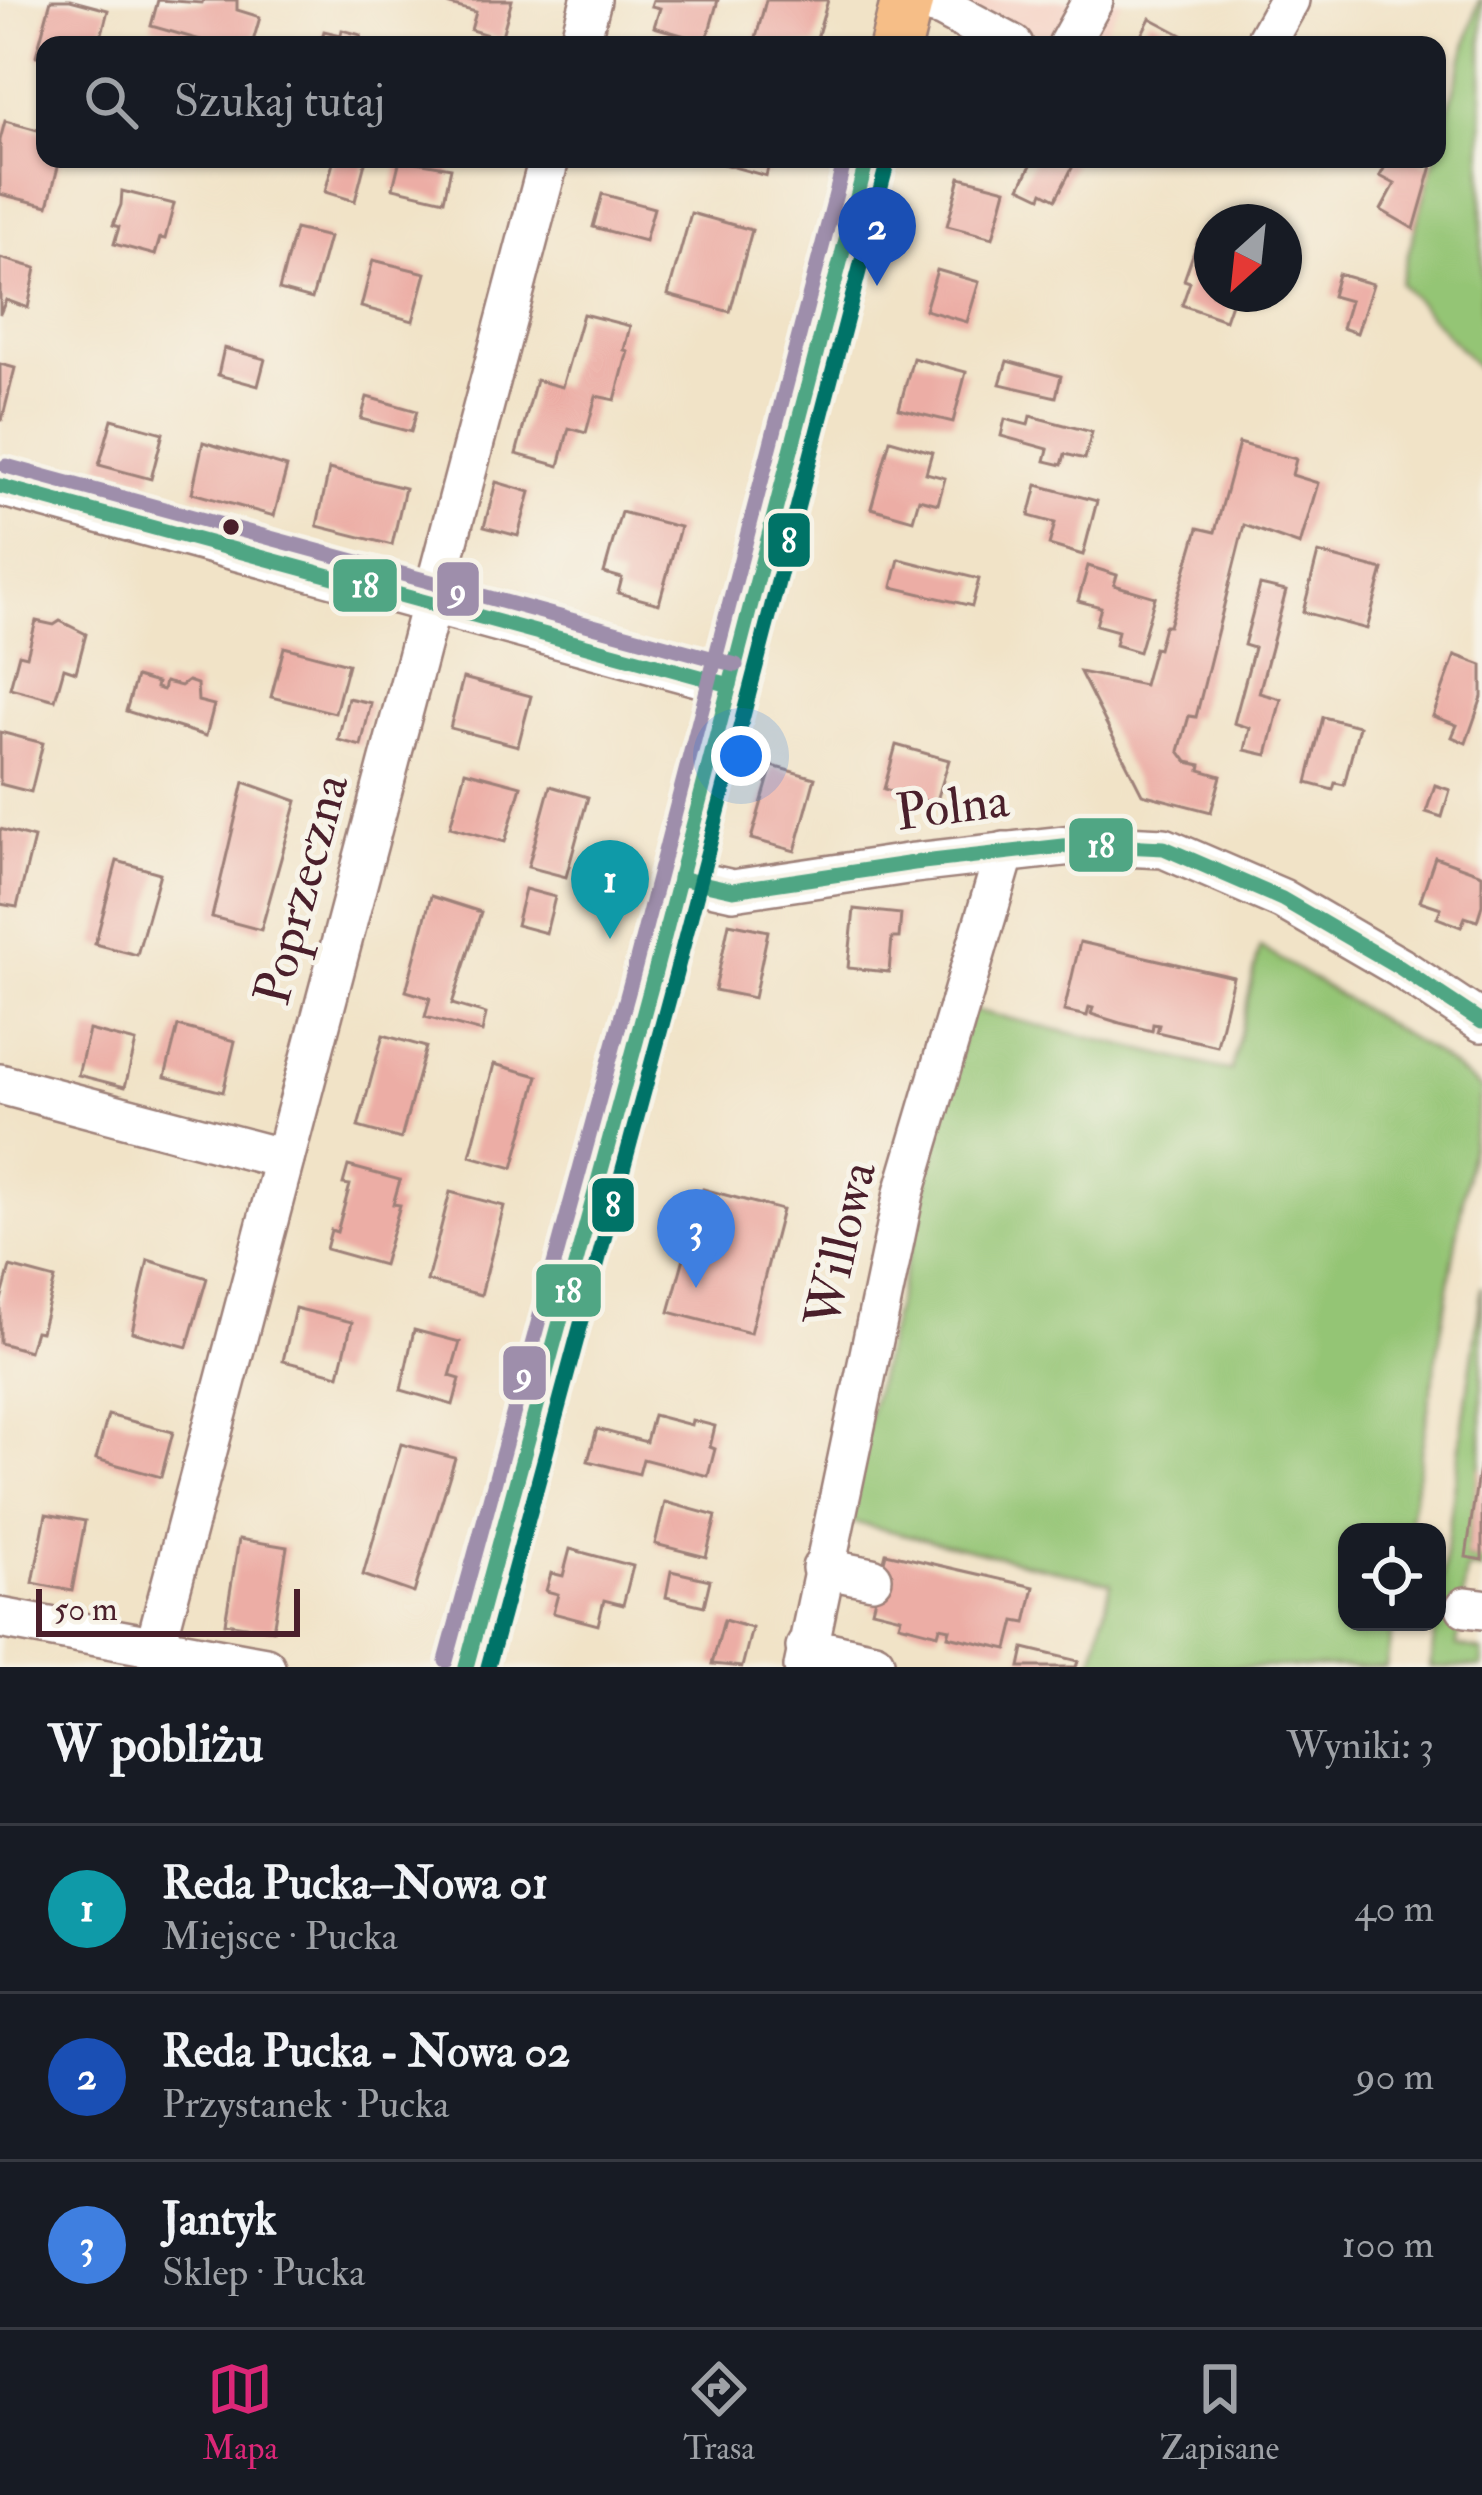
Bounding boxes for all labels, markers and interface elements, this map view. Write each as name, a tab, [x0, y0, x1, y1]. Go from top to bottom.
search box	[36, 36, 1446, 168]
icon: search	[78, 69, 144, 135]
text: Szukaj tutaj	[174, 74, 385, 130]
pin: 2	[838, 187, 916, 286]
north arrow	[1194, 204, 1302, 312]
line badge: 8	[766, 511, 812, 569]
unlabelled marker	[220, 516, 242, 538]
text: 8	[781, 521, 797, 562]
line badge: 18	[331, 557, 399, 614]
line badge: 9	[435, 560, 481, 618]
text: 18	[351, 566, 379, 607]
text: 9	[447, 570, 466, 611]
your location	[711, 726, 771, 786]
street label: Poprzeczna	[240, 766, 364, 1012]
street label: Polna	[892, 768, 1013, 846]
line badge: 18	[1067, 816, 1135, 874]
text: 18	[1087, 826, 1115, 867]
pin: 1	[571, 840, 649, 939]
street label: Willowa	[791, 1154, 891, 1334]
line badge: 8	[590, 1176, 636, 1234]
text: 8	[605, 1185, 621, 1226]
pin: 3	[657, 1189, 735, 1288]
line badge: 18	[534, 1262, 603, 1319]
text: 18	[554, 1271, 582, 1312]
line badge: 9	[501, 1344, 548, 1402]
text: 9	[513, 1354, 532, 1395]
map controls	[1338, 1523, 1446, 1631]
button: locate	[1338, 1523, 1446, 1631]
scale bar	[36, 1583, 300, 1636]
text: 50 m	[54, 1589, 118, 1630]
text: W pobliżu	[48, 1713, 263, 1777]
text: Wyniki: 3	[1287, 1721, 1434, 1770]
text: Reda Pucka–Nowa 01	[162, 1856, 548, 1912]
text: 1	[80, 1884, 94, 1933]
text: 40 m	[1355, 1884, 1434, 1933]
text: Miejsce · Pucka	[162, 1912, 398, 1961]
text: Reda Pucka - Nowa 02	[162, 2024, 570, 2080]
text: 2	[77, 2052, 97, 2101]
text: 90 m	[1356, 2052, 1434, 2101]
text: Przystanek · Pucka	[162, 2080, 449, 2129]
text: Jantyk	[162, 2192, 277, 2248]
text: 3	[80, 2220, 94, 2269]
text: 100 m	[1342, 2220, 1434, 2269]
text: Sklep · Pucka	[162, 2248, 365, 2297]
tab: Mapa	[203, 2356, 278, 2469]
tab: Trasa	[683, 2356, 755, 2469]
tab: Zapisane	[1160, 2356, 1279, 2469]

